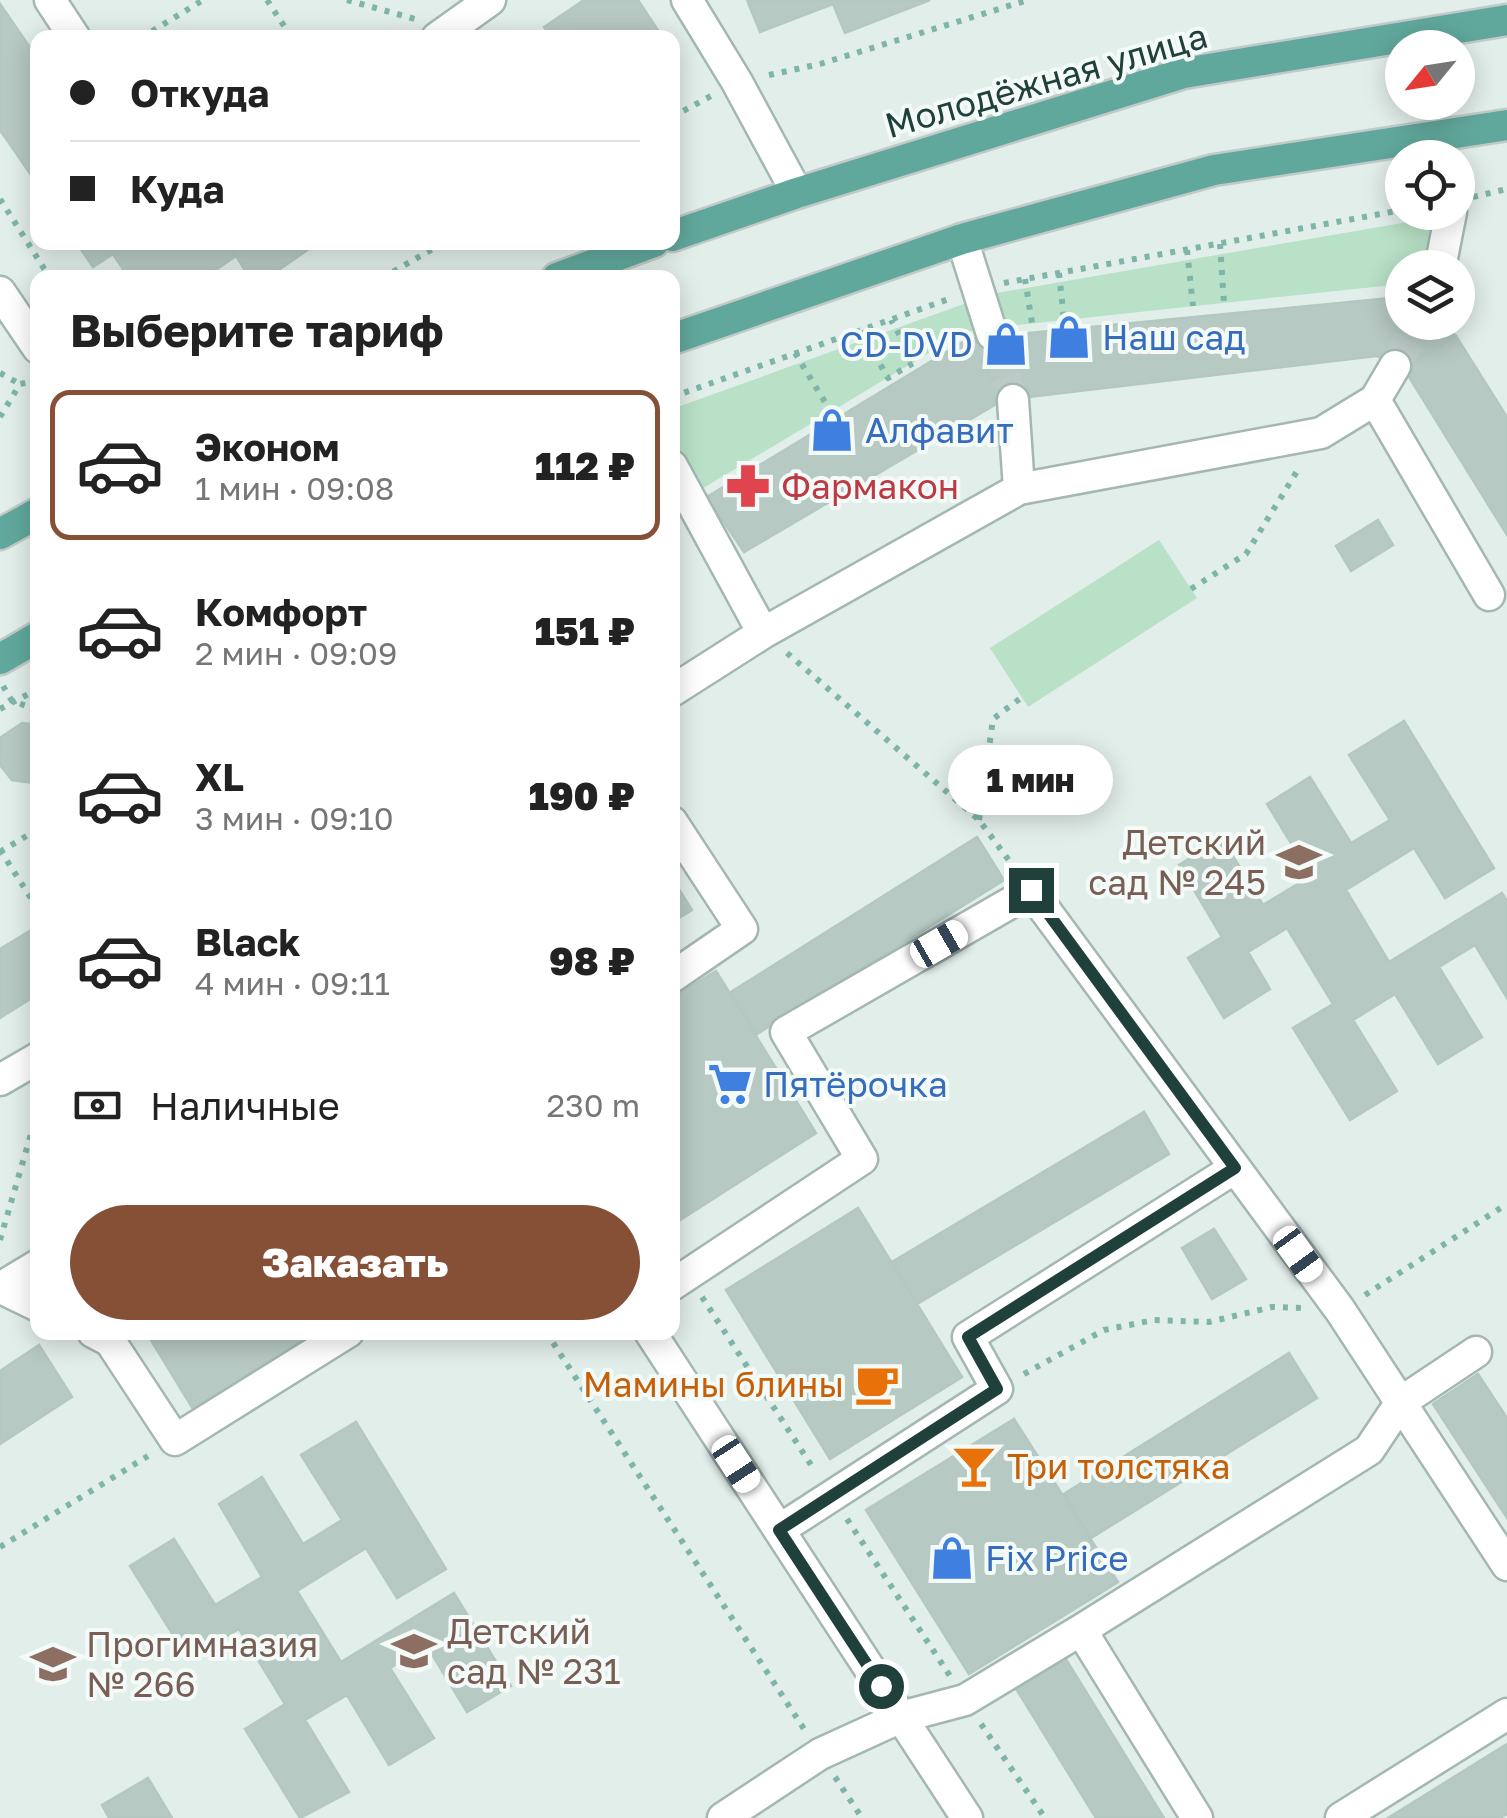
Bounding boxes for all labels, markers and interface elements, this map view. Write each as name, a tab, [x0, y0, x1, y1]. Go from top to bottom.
street label: Молодёжная улица	[880, 14, 1212, 146]
north arrow	[1385, 30, 1475, 120]
map controls	[1385, 30, 1475, 340]
text: Откуда	[130, 70, 269, 115]
button: locate	[1385, 140, 1475, 230]
text: Куда	[130, 166, 224, 211]
button: layers	[1385, 250, 1475, 340]
text: Выберите тариф	[70, 303, 444, 357]
shop icon: Наш сад	[1045, 313, 1093, 361]
place label: Наш сад	[1102, 316, 1246, 358]
shop icon: CD-DVD	[982, 320, 1030, 368]
place label: CD-DVD	[840, 323, 973, 365]
shop icon: Алфавит	[808, 406, 856, 454]
place label: Алфавит	[865, 409, 1014, 451]
icon: car	[75, 420, 165, 510]
text: Эконом	[195, 424, 339, 469]
text: 112 ₽	[535, 443, 635, 488]
pharmacy icon: Фармакон	[724, 462, 772, 510]
place label: Фармакон	[781, 465, 959, 507]
text: 1 мин · 09:08	[195, 469, 394, 507]
icon: car	[75, 585, 165, 675]
text: Комфорт	[195, 589, 367, 634]
text: 151 ₽	[535, 608, 635, 653]
text: 2 мин · 09:09	[195, 634, 397, 672]
callout: 1 мин	[948, 745, 1114, 815]
icon: car	[75, 750, 165, 840]
text: XL	[195, 754, 244, 799]
text: 1 мин	[986, 761, 1075, 799]
text: 190 ₽	[529, 773, 635, 818]
text: 3 мин · 09:10	[195, 799, 394, 837]
place label: Детский сад № 245	[1088, 821, 1266, 903]
school or university icon: Детский сад № 245	[1275, 838, 1323, 886]
route end	[1009, 868, 1054, 913]
icon: car	[75, 915, 165, 1005]
car	[906, 916, 972, 972]
text: Black	[195, 919, 300, 964]
text: 98 ₽	[549, 938, 635, 983]
text: 4 мин · 09:11	[195, 964, 390, 1002]
supermarket icon: Пятёрочка	[706, 1060, 754, 1108]
place label: Пятёрочка	[763, 1063, 948, 1105]
icon: cash	[70, 1078, 125, 1133]
text: Наличные	[150, 1083, 340, 1128]
text: 230 m	[547, 1086, 640, 1124]
button: Заказать	[70, 1205, 640, 1320]
car	[1268, 1221, 1328, 1287]
cafe icon: Мамины блины	[853, 1360, 901, 1408]
place label: Мамины блины	[583, 1363, 844, 1405]
car	[707, 1431, 765, 1497]
bar icon: Три толстяка	[950, 1442, 998, 1490]
place label: Три толстяка	[1007, 1445, 1230, 1487]
shop icon: Fix Price	[928, 1534, 976, 1582]
place label: Fix Price	[985, 1537, 1129, 1579]
place label: Детский сад № 231	[447, 1610, 621, 1692]
place label: Прогимназия № 266	[86, 1623, 318, 1705]
school or university icon: Детский сад № 231	[390, 1627, 438, 1675]
school or university icon: Прогимназия № 266	[29, 1640, 77, 1688]
route start	[859, 1664, 904, 1709]

